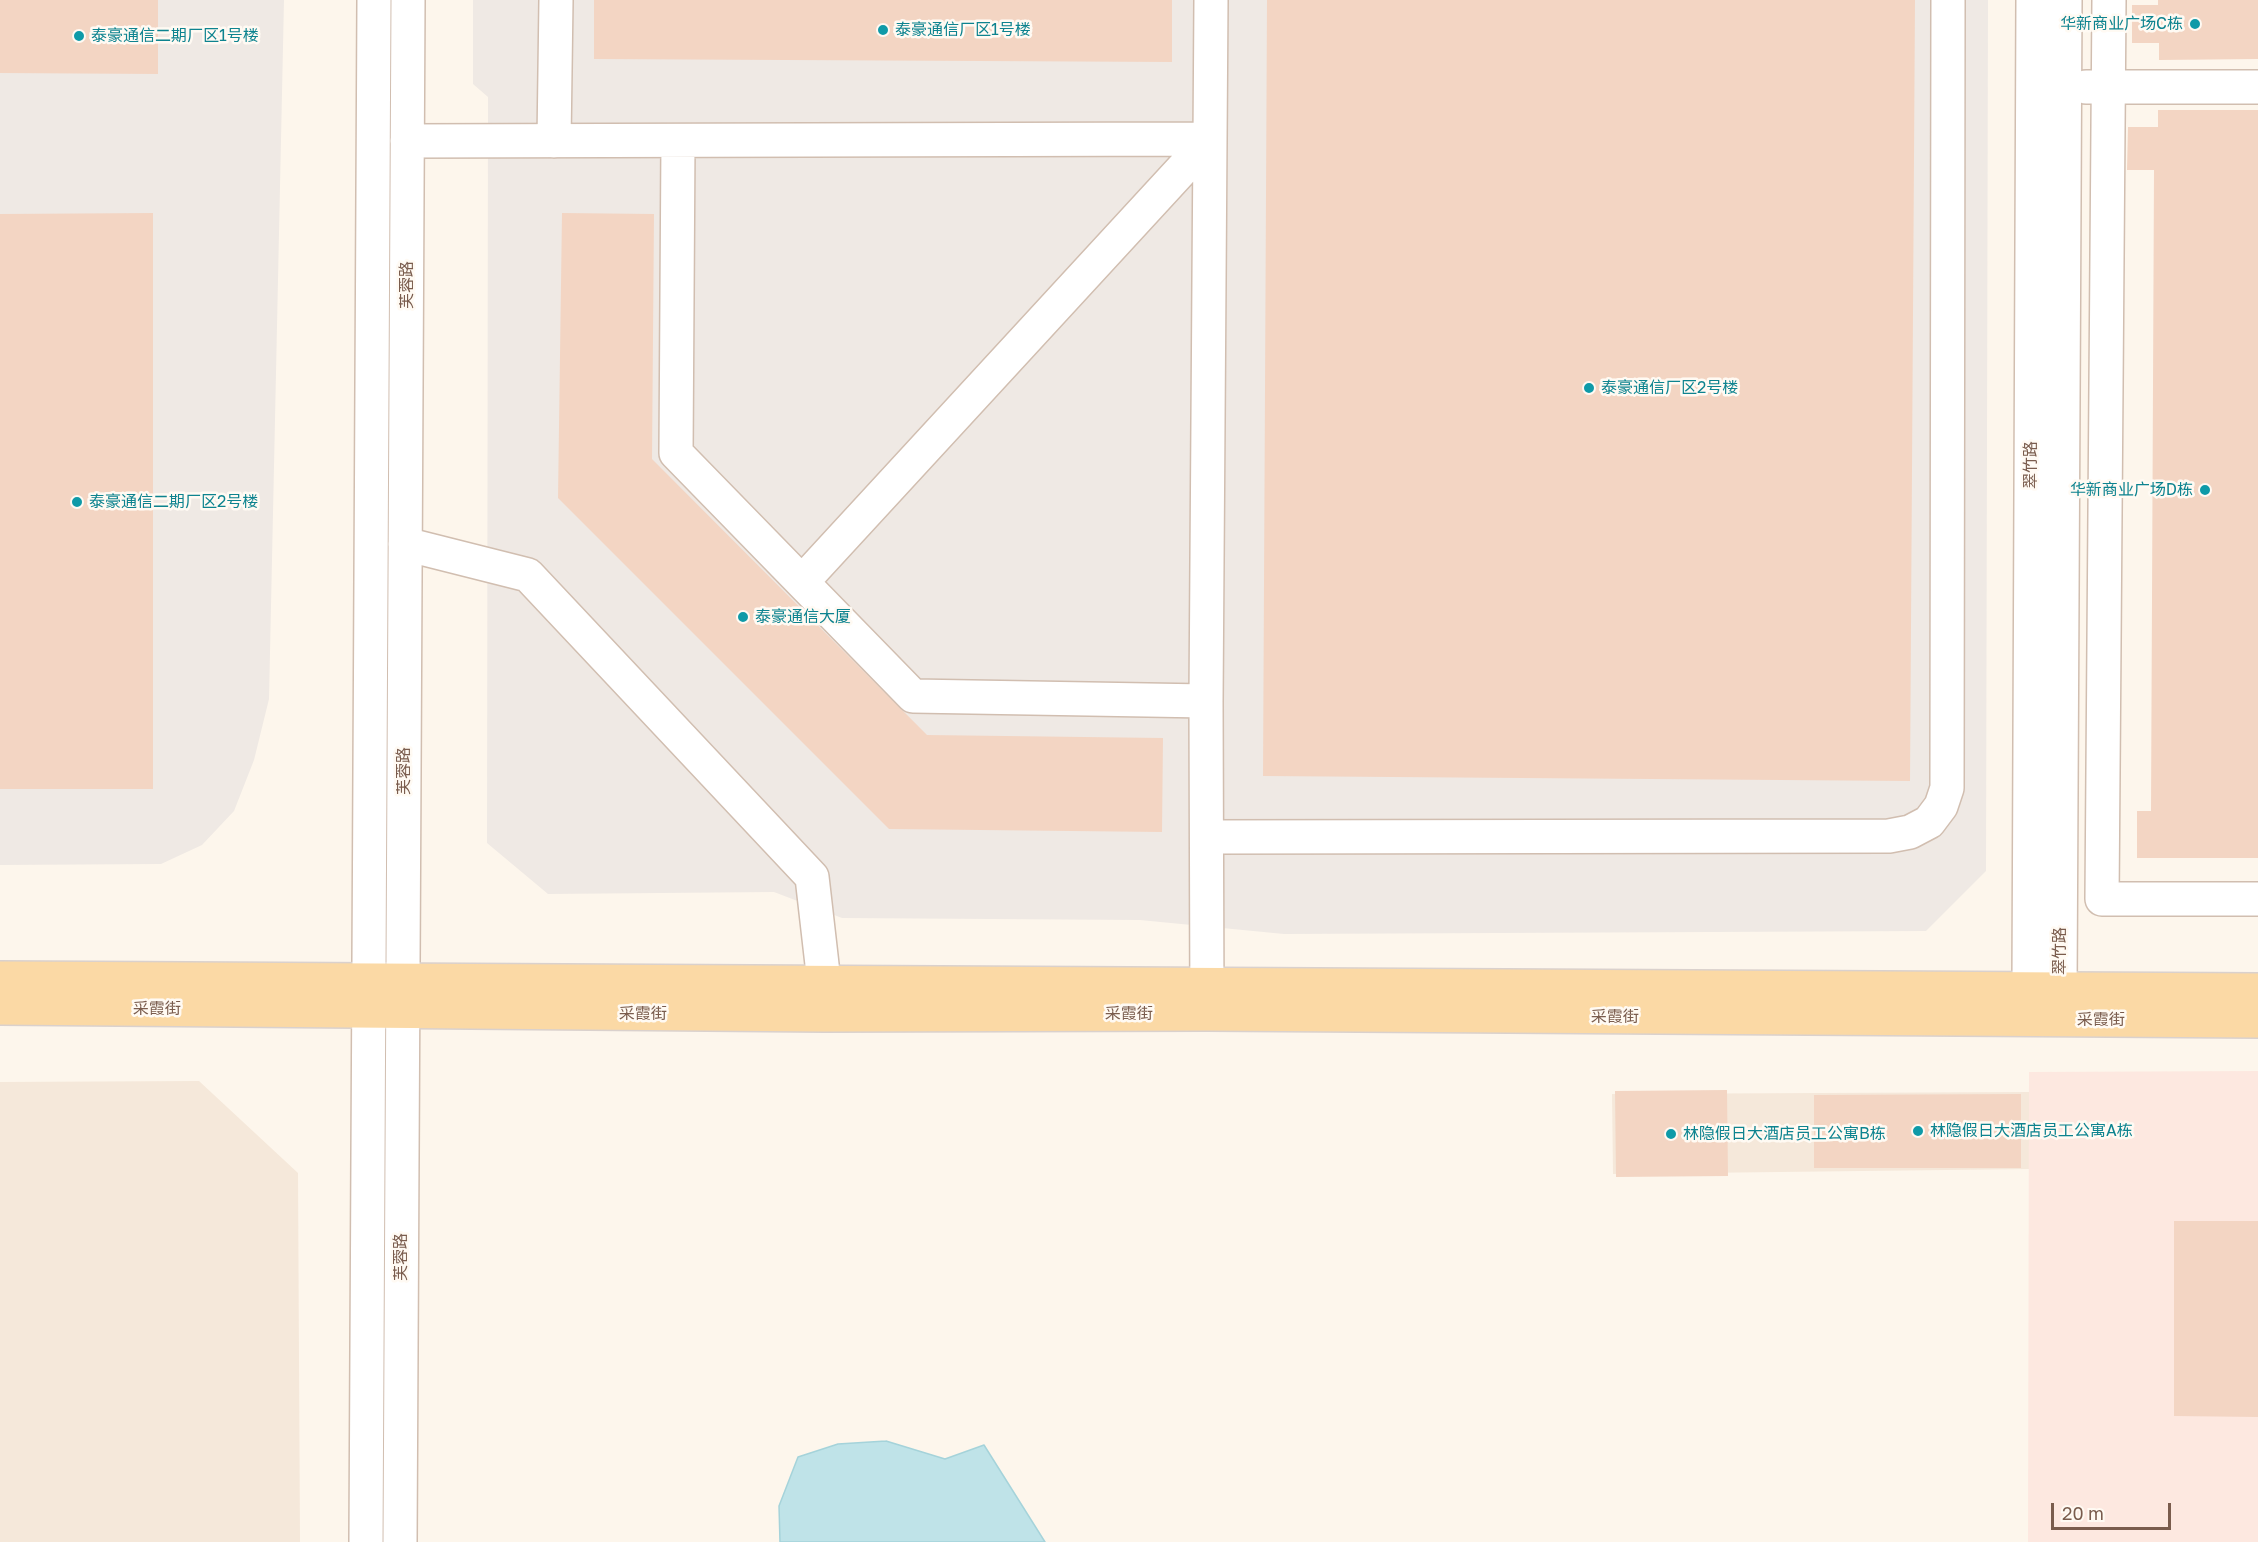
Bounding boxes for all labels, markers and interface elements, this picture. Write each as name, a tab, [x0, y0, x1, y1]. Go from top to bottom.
place label: 华新商业广场C栋	[2060, 14, 2183, 34]
marker: 华新商业广场C栋	[2188, 17, 2202, 31]
place label: 泰豪通信厂区1号楼	[895, 20, 1031, 40]
marker: 泰豪通信厂区1号楼	[876, 23, 890, 37]
place label: 泰豪通信二期厂区1号楼	[91, 26, 259, 46]
marker: 泰豪通信二期厂区1号楼	[72, 29, 86, 43]
street label: 芙蓉路	[397, 261, 417, 309]
place label: 泰豪通信厂区2号楼	[1601, 378, 1738, 398]
marker: 泰豪通信厂区2号楼	[1582, 381, 1596, 395]
street label: 翠竹路	[2021, 441, 2041, 489]
place label: 华新商业广场D栋	[2070, 480, 2193, 500]
marker: 华新商业广场D栋	[2198, 483, 2212, 497]
place label: 泰豪通信二期厂区2号楼	[89, 492, 258, 512]
marker: 泰豪通信二期厂区2号楼	[70, 495, 84, 509]
place label: 泰豪通信大厦	[755, 607, 851, 627]
marker: 泰豪通信大厦	[736, 610, 750, 624]
street label: 芙蓉路	[394, 747, 414, 795]
street label: 翠竹路	[2050, 927, 2070, 975]
street label: 采霞街	[133, 999, 181, 1019]
street label: 采霞街	[619, 1004, 667, 1024]
street label: 采霞街	[1105, 1004, 1153, 1024]
street label: 采霞街	[1591, 1007, 1639, 1027]
street label: 采霞街	[2077, 1010, 2125, 1030]
place label: 林隐假日大酒店员工公寓A栋	[1930, 1121, 2133, 1141]
place label: 林隐假日大酒店员工公寓B栋	[1683, 1124, 1886, 1144]
marker: 林隐假日大酒店员工公寓A栋	[1911, 1124, 1925, 1138]
marker: 林隐假日大酒店员工公寓B栋	[1664, 1127, 1678, 1141]
street label: 芙蓉路	[391, 1233, 411, 1281]
scale bar	[2054, 1491, 2174, 1529]
text: 20 m	[2062, 1502, 2104, 1524]

